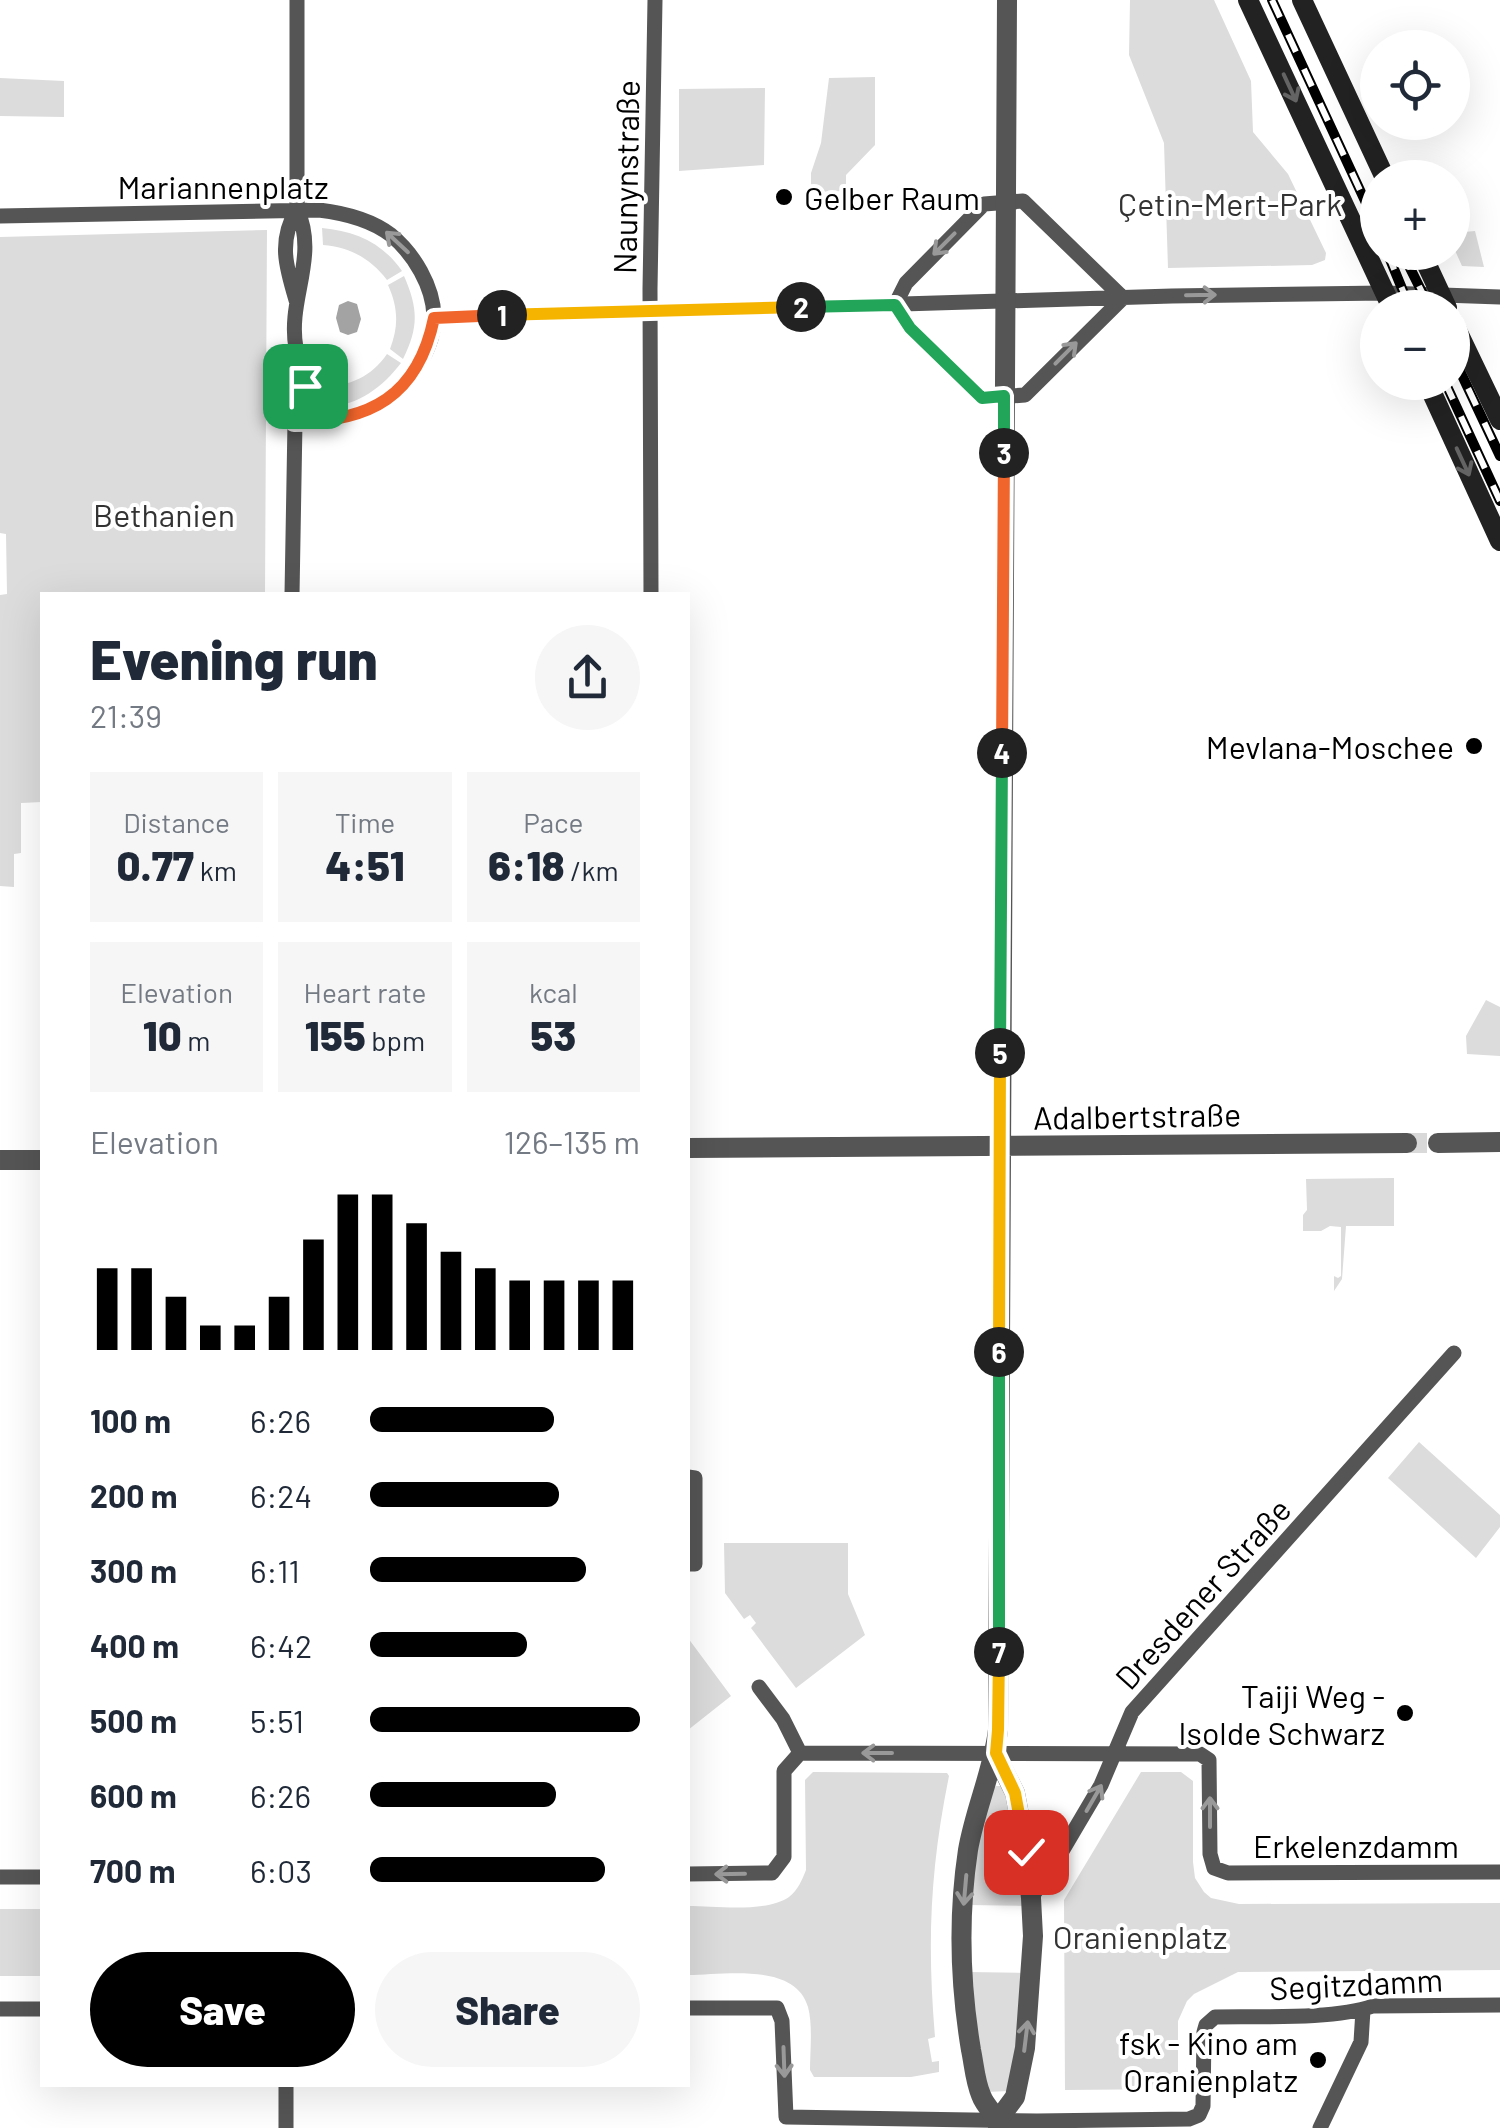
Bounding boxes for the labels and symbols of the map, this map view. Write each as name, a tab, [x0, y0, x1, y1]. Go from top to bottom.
one-way arrow	[1281, 72, 1300, 102]
street label: Naunynstraße	[604, 80, 646, 274]
street label: Mariannenplatz	[117, 167, 329, 205]
place label: Gelber Raum	[804, 178, 980, 216]
park label: Çetin-Mert-Park	[1118, 184, 1342, 222]
marker: Gelber Raum	[773, 186, 795, 208]
one-way arrow	[385, 231, 410, 254]
one-way arrow	[932, 232, 956, 256]
pin: 2	[776, 282, 826, 332]
one-way arrow	[1184, 286, 1217, 304]
pin: 1	[477, 290, 527, 340]
one-way arrow	[1054, 342, 1078, 366]
pin	[263, 344, 348, 429]
pin: 3	[979, 428, 1029, 478]
one-way arrow	[1455, 446, 1474, 476]
park label: Bethanien	[93, 495, 235, 533]
place label: Mevlana-Moschee	[1206, 727, 1454, 765]
pin: 4	[977, 728, 1027, 778]
marker: Mevlana-Moschee	[1463, 735, 1485, 757]
pin: 5	[975, 1028, 1025, 1078]
street label: Adalbertstraße	[1033, 1094, 1241, 1136]
pin: 6	[974, 1327, 1024, 1377]
street label: Dresdener Straße	[1107, 1490, 1297, 1696]
pin: 7	[974, 1627, 1024, 1677]
place label: Taiji Weg - Isolde Schwarz	[1178, 1676, 1385, 1751]
marker: Taiji Weg - Isolde Schwarz	[1394, 1702, 1416, 1724]
one-way arrow	[861, 1744, 894, 1762]
one-way arrow	[1084, 1784, 1104, 1813]
one-way arrow	[1200, 1796, 1220, 1828]
pin	[984, 1810, 1069, 1895]
street label: Erkelenzdamm	[1253, 1826, 1459, 1864]
one-way arrow	[714, 1864, 746, 1884]
one-way arrow	[955, 1873, 974, 1905]
park label: Oranienplatz	[1053, 1917, 1227, 1955]
street label: Segitzdamm	[1268, 1959, 1444, 2007]
one-way arrow	[1017, 2020, 1036, 2052]
place label: fsk - Kino am Oranienplatz	[1119, 2023, 1298, 2098]
one-way arrow	[774, 2045, 793, 2077]
marker: fsk - Kino am Oranienplatz	[1307, 2049, 1329, 2071]

